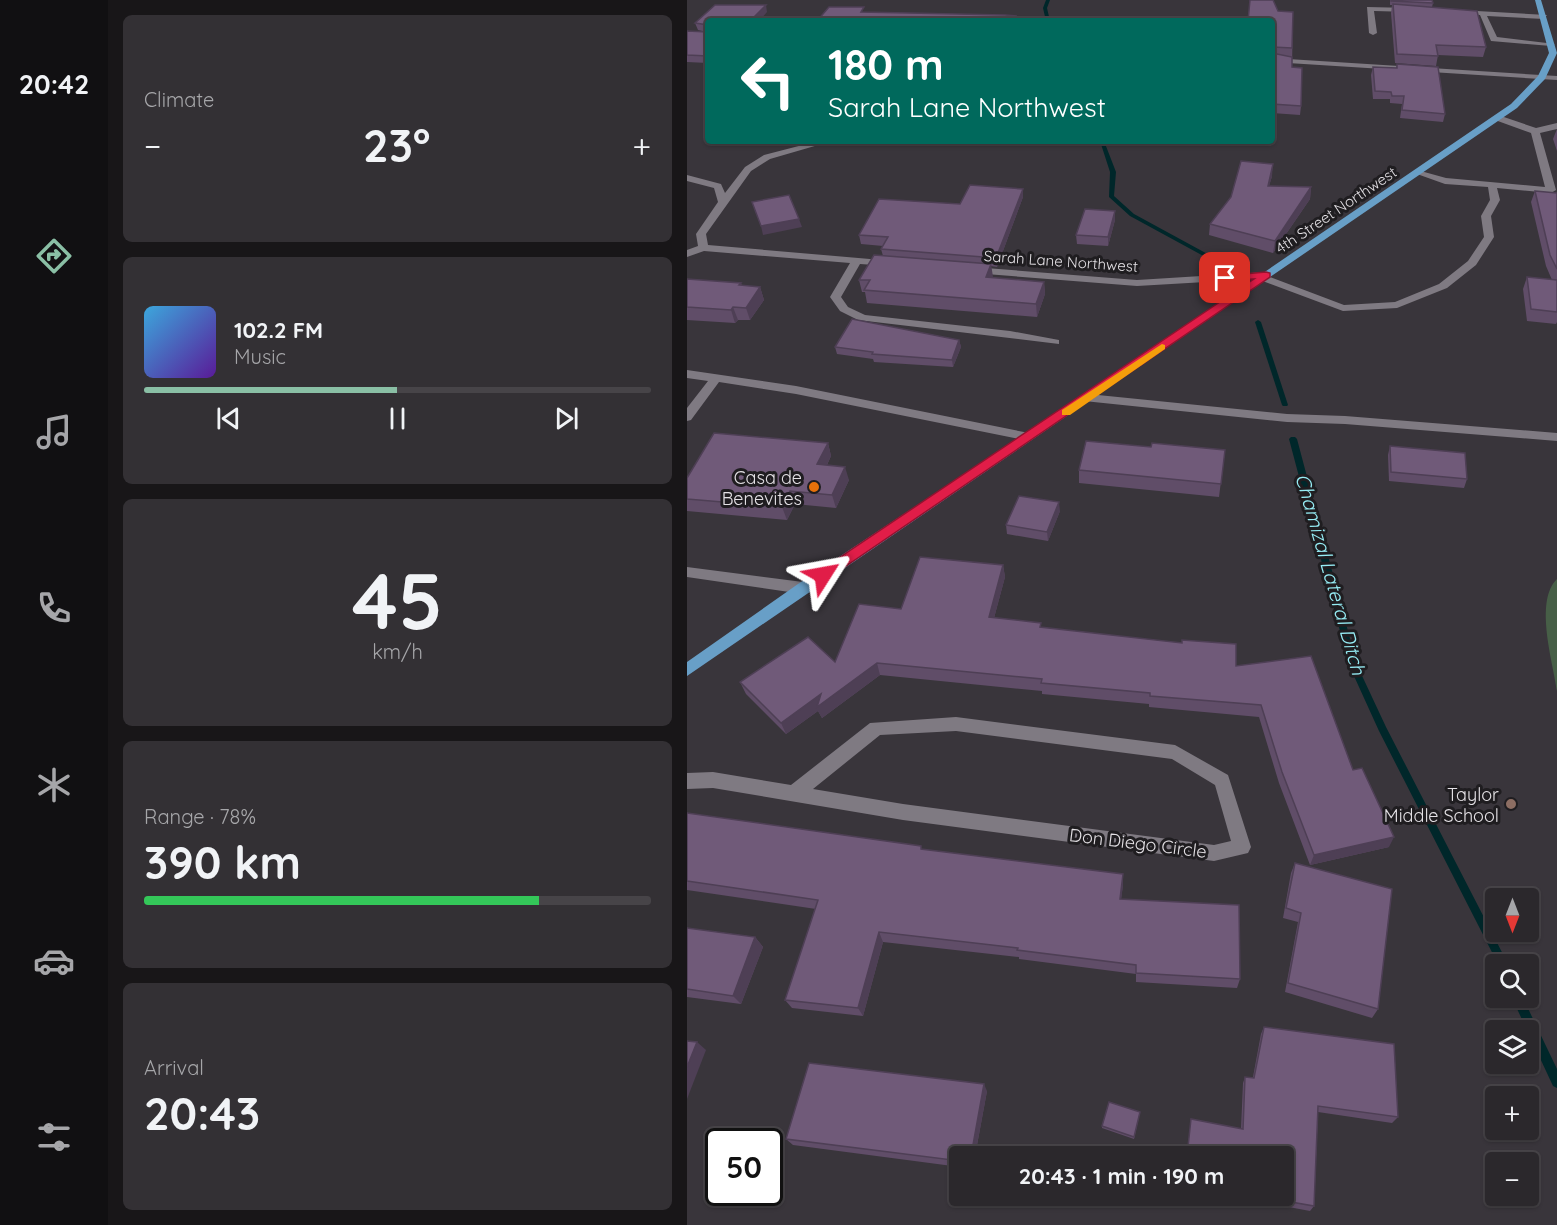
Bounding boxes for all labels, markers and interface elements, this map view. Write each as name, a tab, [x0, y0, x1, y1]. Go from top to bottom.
text: 180 m	[828, 38, 944, 91]
icon: left	[729, 42, 807, 120]
text: 20:42	[19, 67, 89, 101]
text: Climate	[144, 87, 214, 112]
text: Sarah Lane Northwest	[828, 90, 1106, 124]
text: 23°	[363, 117, 431, 173]
text: −	[144, 125, 161, 166]
text: +	[632, 125, 651, 166]
street label: 4th Street Northwest	[1272, 162, 1400, 258]
icon: directions	[33, 235, 75, 277]
street label: Sarah Lane Northwest	[983, 246, 1139, 276]
pin	[1199, 252, 1250, 303]
icon: arrive	[1208, 261, 1241, 294]
text: 102.2 FM	[234, 316, 323, 344]
text: Music	[234, 344, 286, 369]
icon: previous	[212, 402, 245, 435]
icon: pause	[381, 402, 414, 435]
icon: next	[550, 402, 583, 435]
icon: music	[33, 411, 75, 453]
place label: Casa de Benevites	[722, 466, 802, 510]
water label: Chamizal Lateral Ditch	[1290, 470, 1372, 678]
marker: Casa de Benevites	[807, 480, 821, 494]
position arrow	[791, 543, 855, 607]
text: 45	[352, 551, 443, 649]
icon: phone	[33, 587, 75, 629]
text: km/h	[372, 639, 423, 664]
icon: climate	[33, 764, 75, 806]
place label: Taylor Middle School	[1384, 783, 1499, 827]
marker: Taylor Middle School	[1504, 797, 1518, 811]
text: Range · 78%	[144, 804, 256, 829]
street label: Don Diego Circle	[1068, 823, 1208, 863]
text: 390 km	[144, 834, 301, 890]
north arrow	[1485, 888, 1539, 942]
map controls	[1485, 888, 1539, 1206]
icon: car	[33, 940, 75, 982]
button: search	[1485, 954, 1539, 1008]
button: layers	[1485, 1020, 1539, 1074]
text: Arrival	[144, 1055, 204, 1080]
text: 20:43	[144, 1085, 260, 1141]
button: +	[1485, 1086, 1539, 1140]
icon: filters	[33, 1116, 75, 1158]
speed limit sign: 50	[705, 1128, 783, 1206]
button: −	[1485, 1152, 1539, 1206]
text: 20:43 · 1 min · 190 m	[1019, 1162, 1224, 1190]

